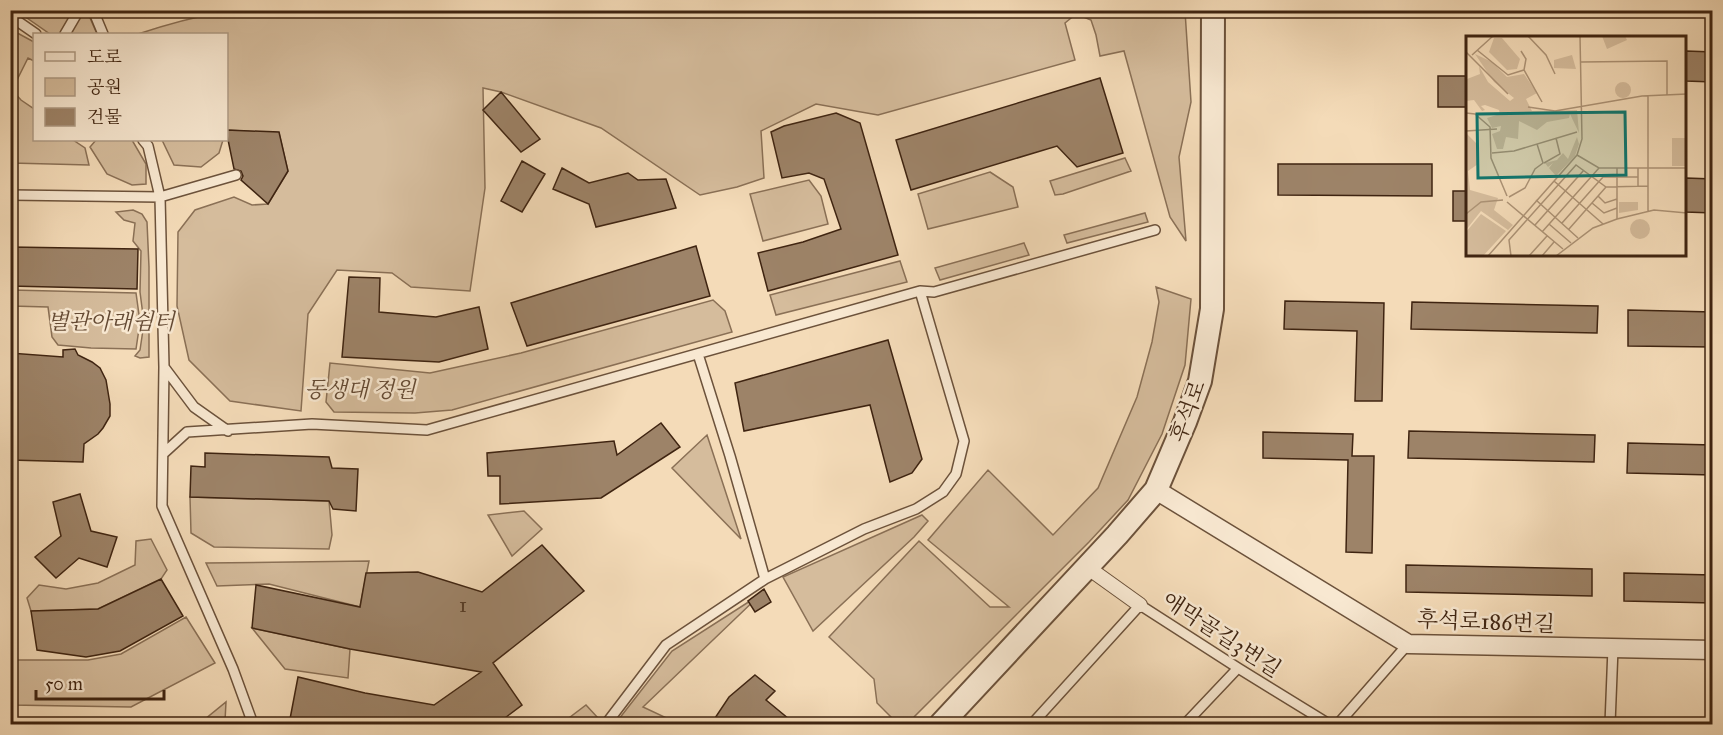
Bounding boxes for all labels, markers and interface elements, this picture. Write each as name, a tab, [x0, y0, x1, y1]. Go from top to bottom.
legend	[33, 33, 228, 141]
inset map	[1466, 36, 1687, 256]
text: 도로	[87, 46, 122, 68]
text: 공원	[87, 76, 122, 98]
text: 건물	[87, 106, 122, 128]
park label: 별관아래쉼터	[47, 308, 177, 335]
park label: 동생대 정원	[304, 376, 417, 403]
street label: 후석로	[1164, 377, 1211, 446]
street label: 애막골길3번길	[1157, 586, 1286, 683]
house number: 1	[459, 593, 467, 617]
street label: 후석로186번길	[1417, 606, 1555, 637]
scale bar	[36, 663, 164, 701]
text: 50 m	[45, 673, 83, 695]

